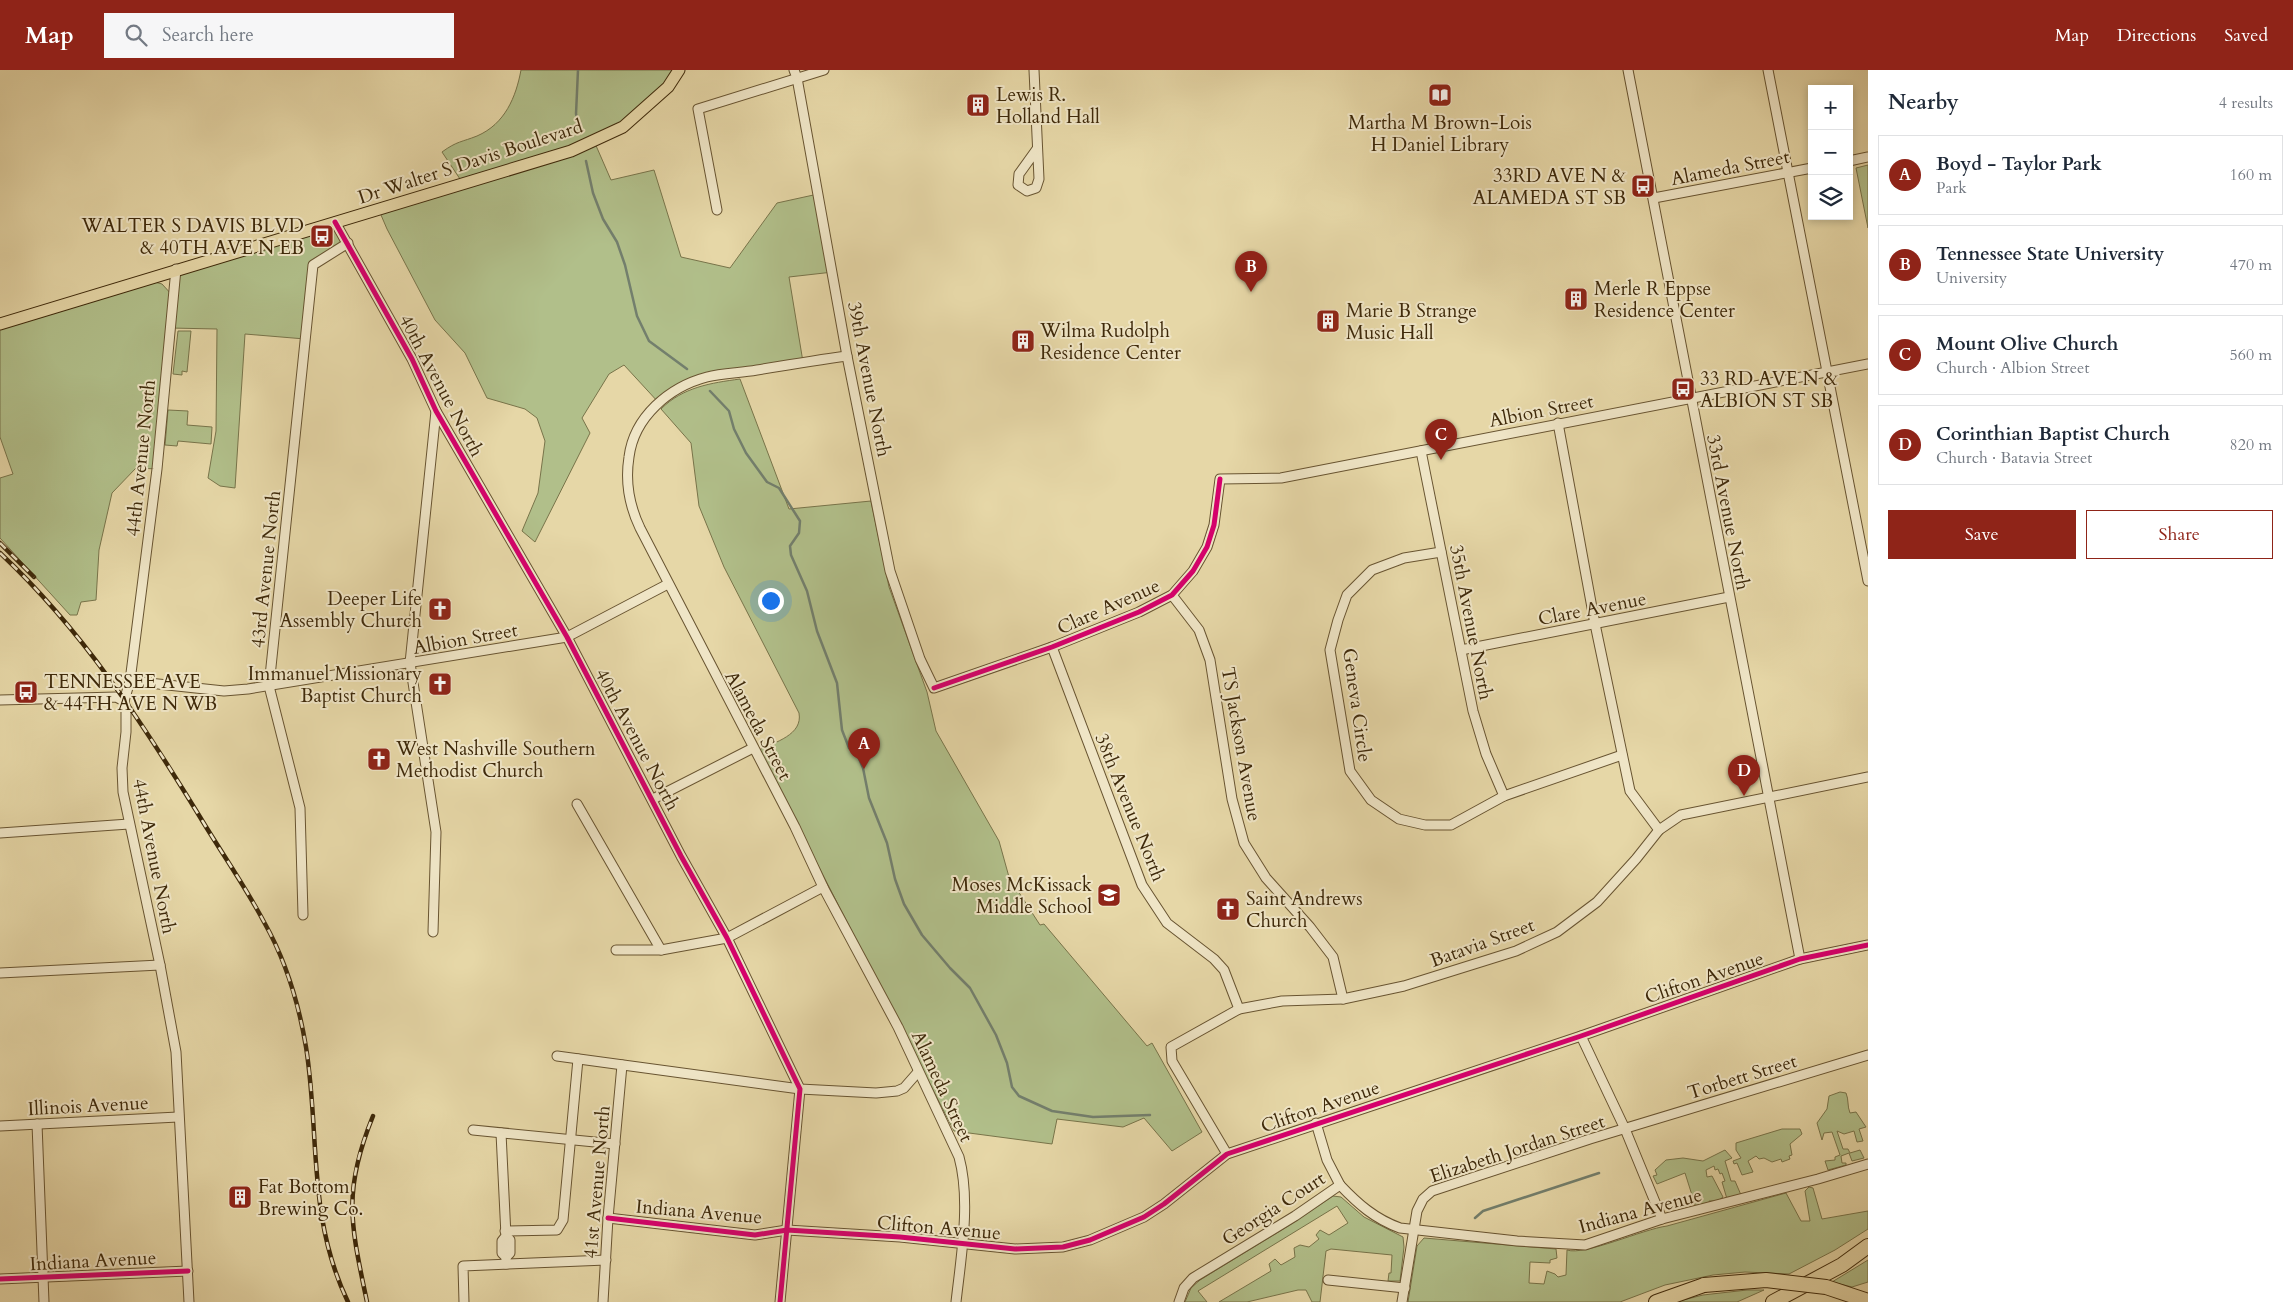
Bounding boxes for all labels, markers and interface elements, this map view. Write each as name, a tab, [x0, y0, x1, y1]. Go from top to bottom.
search box	[104, 13, 454, 58]
text: Map	[25, 19, 74, 52]
icon: search	[122, 21, 150, 49]
text: Search here	[162, 22, 254, 48]
text: Map	[2055, 23, 2089, 48]
text: Directions	[2117, 23, 2196, 48]
text: Saved	[2224, 23, 2268, 48]
place label: Lewis R. Holland Hall	[996, 82, 1100, 130]
library icon: Martha M Brown-Lois H Daniel Library	[1427, 82, 1453, 108]
map controls	[1808, 85, 1853, 220]
button: +	[1808, 85, 1853, 130]
text: Nearby	[1888, 88, 1959, 117]
building icon: Lewis R. Holland Hall	[965, 92, 991, 118]
text: 4 results	[2219, 92, 2273, 114]
place label: Martha M Brown-Lois H Daniel Library	[1348, 110, 1532, 158]
street label: Dr Walter S Davis Boulevard	[355, 113, 586, 211]
button: −	[1808, 130, 1853, 175]
street label: Alameda Street	[1669, 144, 1792, 192]
text: Boyd - Taylor Park	[1936, 151, 2102, 177]
place label: 33RD AVE N & ALAMEDA ST SB	[1473, 163, 1626, 211]
text: A	[1899, 164, 1911, 186]
text: 160 m	[2230, 164, 2272, 186]
bus stop icon: 33RD AVE N & ALAMEDA ST SB	[1630, 173, 1656, 199]
button: layers	[1808, 175, 1853, 220]
text: Park	[1936, 177, 1967, 199]
place label: WALTER S DAVIS BLVD & 40TH AVE N EB	[81, 213, 304, 261]
bus stop icon: WALTER S DAVIS BLVD & 40TH AVE N EB	[309, 223, 335, 249]
text: Tennessee State University	[1936, 241, 2164, 267]
pin: B	[1235, 251, 1267, 292]
text: B	[1899, 254, 1911, 276]
text: 470 m	[2230, 254, 2272, 276]
text: University	[1936, 267, 2007, 289]
place label: Merle R Eppse Residence Center	[1594, 276, 1735, 324]
building icon: Merle R Eppse Residence Center	[1563, 286, 1589, 312]
place label: Marie B Strange Music Hall	[1346, 298, 1477, 346]
street label: 39th Avenue North	[841, 299, 897, 460]
building icon: Marie B Strange Music Hall	[1315, 308, 1341, 334]
street label: 40th Avenue North	[393, 310, 490, 462]
place label: Wilma Rudolph Residence Center	[1039, 318, 1181, 366]
building icon: Wilma Rudolph Residence Center	[1010, 328, 1036, 354]
text: Mount Olive Church	[1936, 331, 2118, 357]
text: C	[1899, 344, 1911, 366]
text: 560 m	[2230, 344, 2272, 366]
text: Church · Albion Street	[1936, 357, 2089, 379]
place label: 33 RD AVE N & ALBION ST SB	[1700, 366, 1838, 414]
bus stop icon: 33 RD AVE N & ALBION ST SB	[1670, 376, 1696, 402]
street label: 44th Avenue North	[120, 378, 162, 538]
street label: Albion Street	[1487, 388, 1596, 434]
pin: C	[1425, 419, 1457, 460]
text: Corinthian Baptist Church	[1936, 421, 2170, 447]
street label: 33rd Avenue North	[1700, 432, 1756, 593]
text: D	[1898, 434, 1912, 456]
text: 820 m	[2230, 434, 2272, 456]
text: Church · Batavia Street	[1936, 447, 2092, 469]
street label: 43rd Avenue North	[245, 489, 287, 649]
button: Save	[1888, 510, 2076, 559]
button: Share	[2086, 510, 2273, 559]
street label: 35th Avenue North	[1443, 542, 1499, 703]
street label: Clare Avenue	[1053, 573, 1164, 641]
place label: Deeper Life Assembly Church	[280, 586, 423, 634]
street label: Clare Avenue	[1536, 586, 1649, 632]
your location	[758, 588, 784, 614]
church icon: Deeper Life Assembly Church	[427, 596, 453, 622]
street label: Albion Street	[411, 617, 520, 661]
street label: Geneva Circle	[1336, 646, 1378, 764]
place label: Immanuel Missionary Baptist Church	[248, 661, 423, 709]
street label: 40th Avenue North	[589, 664, 686, 816]
street label: TS Jackson Avenue	[1215, 665, 1267, 823]
street label: Alameda Street	[718, 666, 798, 785]
place label: TENNESSEE AVE & 44TH AVE N WB	[44, 669, 217, 717]
church icon: Immanuel Missionary Baptist Church	[427, 671, 453, 697]
bus stop icon: TENNESSEE AVE & 44TH AVE N WB	[13, 679, 39, 705]
pin: A	[848, 728, 880, 769]
street label: 38th Avenue North	[1089, 729, 1172, 886]
place label: West Nashville Southern Methodist Church	[395, 736, 596, 784]
church icon: West Nashville Southern Methodist Church	[366, 746, 392, 772]
pin: D	[1728, 755, 1760, 796]
street label: 44th Avenue North	[126, 776, 182, 937]
place label: Moses McKissack Middle School	[952, 872, 1093, 920]
school or university icon: Moses McKissack Middle School	[1096, 882, 1122, 908]
place label: Saint Andrews Church	[1246, 886, 1363, 934]
church icon: Saint Andrews Church	[1215, 896, 1241, 922]
street label: Batavia Street	[1427, 912, 1538, 974]
street label: Clifton Avenue	[1641, 945, 1767, 1010]
street label: Alameda Street	[905, 1026, 979, 1146]
street label: Torbett Street	[1685, 1048, 1800, 1106]
street label: Clifton Avenue	[1257, 1074, 1383, 1139]
street label: Illinois Avenue	[27, 1090, 149, 1122]
street label: 41st Avenue North	[577, 1104, 617, 1260]
street label: Elizabeth Jordan Street	[1426, 1108, 1608, 1190]
street label: Georgia Court	[1217, 1166, 1330, 1252]
place label: Fat Bottom Brewing Co.	[258, 1174, 363, 1222]
street label: Indiana Avenue	[1576, 1182, 1705, 1240]
building icon: Fat Bottom Brewing Co.	[227, 1184, 253, 1210]
street label: Indiana Avenue	[635, 1194, 763, 1230]
street label: Clifton Avenue	[876, 1210, 1002, 1246]
street label: Indiana Avenue	[29, 1245, 157, 1277]

